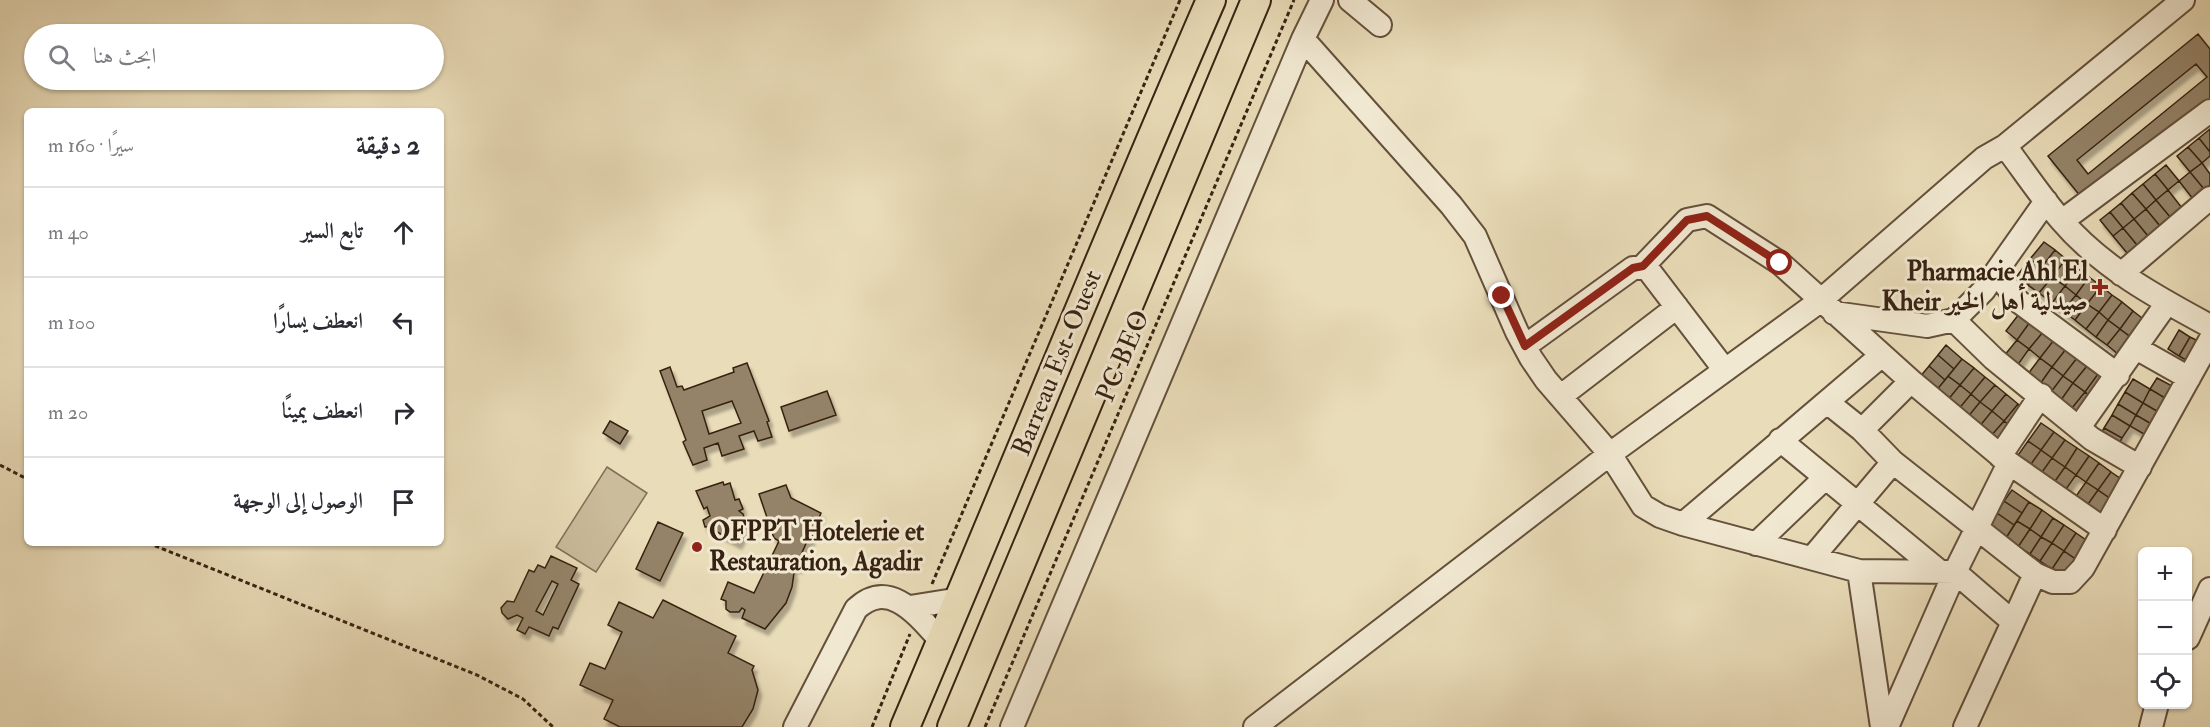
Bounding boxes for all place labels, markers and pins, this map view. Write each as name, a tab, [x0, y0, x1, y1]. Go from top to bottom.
place label: Pharmacie Ahl El Kheir صيدلية أهل الخير	[1882, 256, 2088, 320]
marker: Pharmacie Ahl El Kheir صيدلية أهل الخير	[2093, 280, 2107, 294]
place label: OFPPT Hotelerie et Restauration, Agadir	[709, 516, 925, 579]
marker: OFPPT Hotelerie et Restauration, Agadir	[690, 540, 704, 554]

